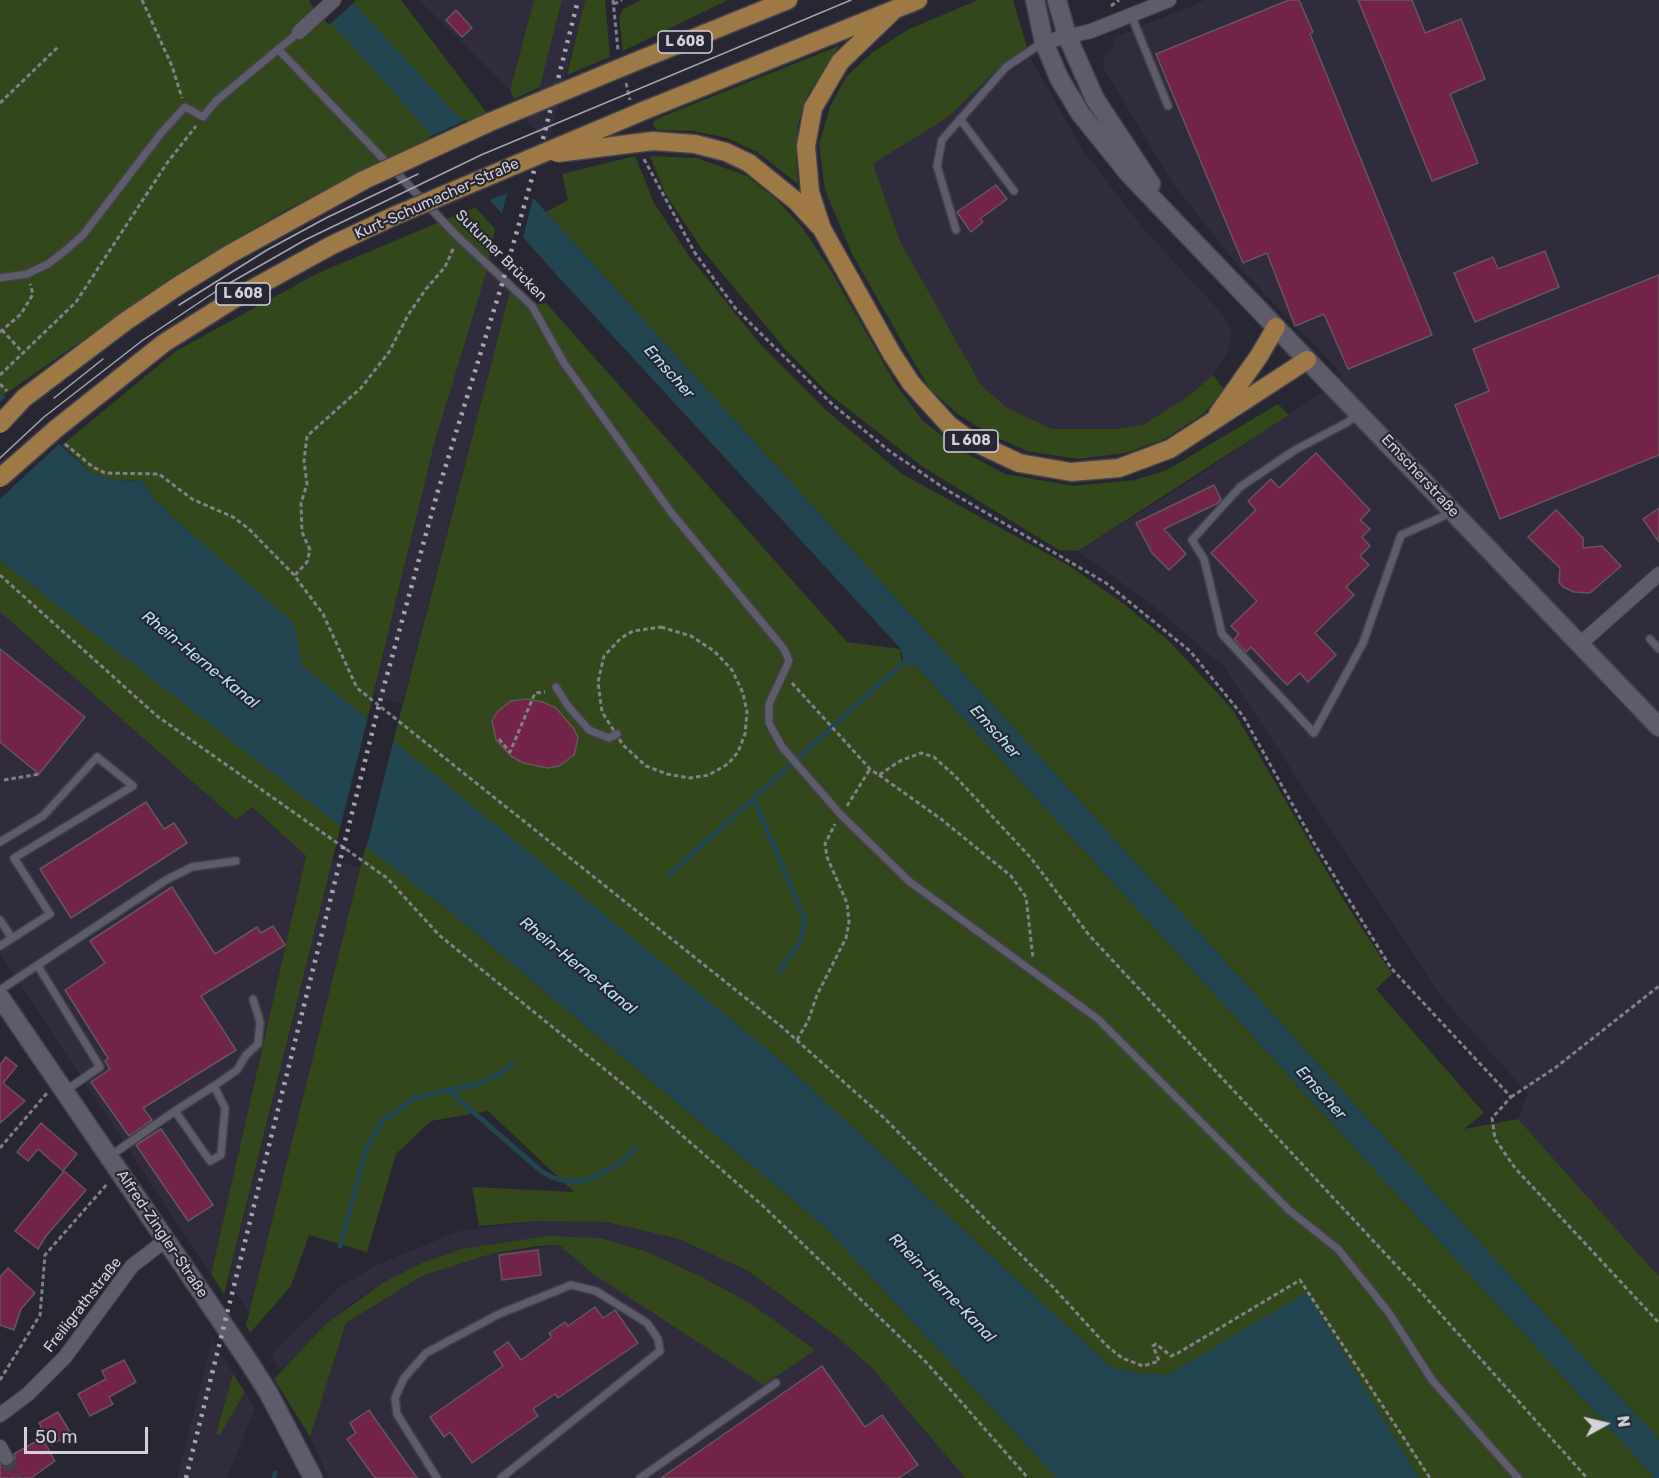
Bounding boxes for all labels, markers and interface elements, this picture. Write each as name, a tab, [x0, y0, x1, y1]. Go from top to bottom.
road number: L 608	[658, 31, 712, 53]
street label: Kurt-Schumacher-Straße	[352, 155, 522, 243]
street label: Sutumer Brücken	[451, 206, 551, 306]
road number: L 608	[216, 283, 270, 305]
water label: Emscher	[640, 341, 698, 403]
road number: L 608	[944, 430, 998, 452]
street label: Emscherstraße	[1377, 431, 1463, 521]
water label: Rhein-Herne-Kanal	[138, 607, 262, 713]
water label: Emscher	[966, 701, 1024, 763]
water label: Rhein-Herne-Kanal	[516, 913, 640, 1019]
water label: Emscher	[1292, 1062, 1350, 1124]
street label: Alfred-Zingler-Straße	[113, 1167, 211, 1301]
water label: Rhein-Herne-Kanal	[885, 1229, 999, 1347]
street label: Freiligrathstraße	[40, 1254, 126, 1356]
north arrow	[1575, 1394, 1635, 1454]
text: N	[1613, 1414, 1634, 1428]
scale bar	[27, 1415, 152, 1453]
text: 50 m	[35, 1426, 78, 1448]

